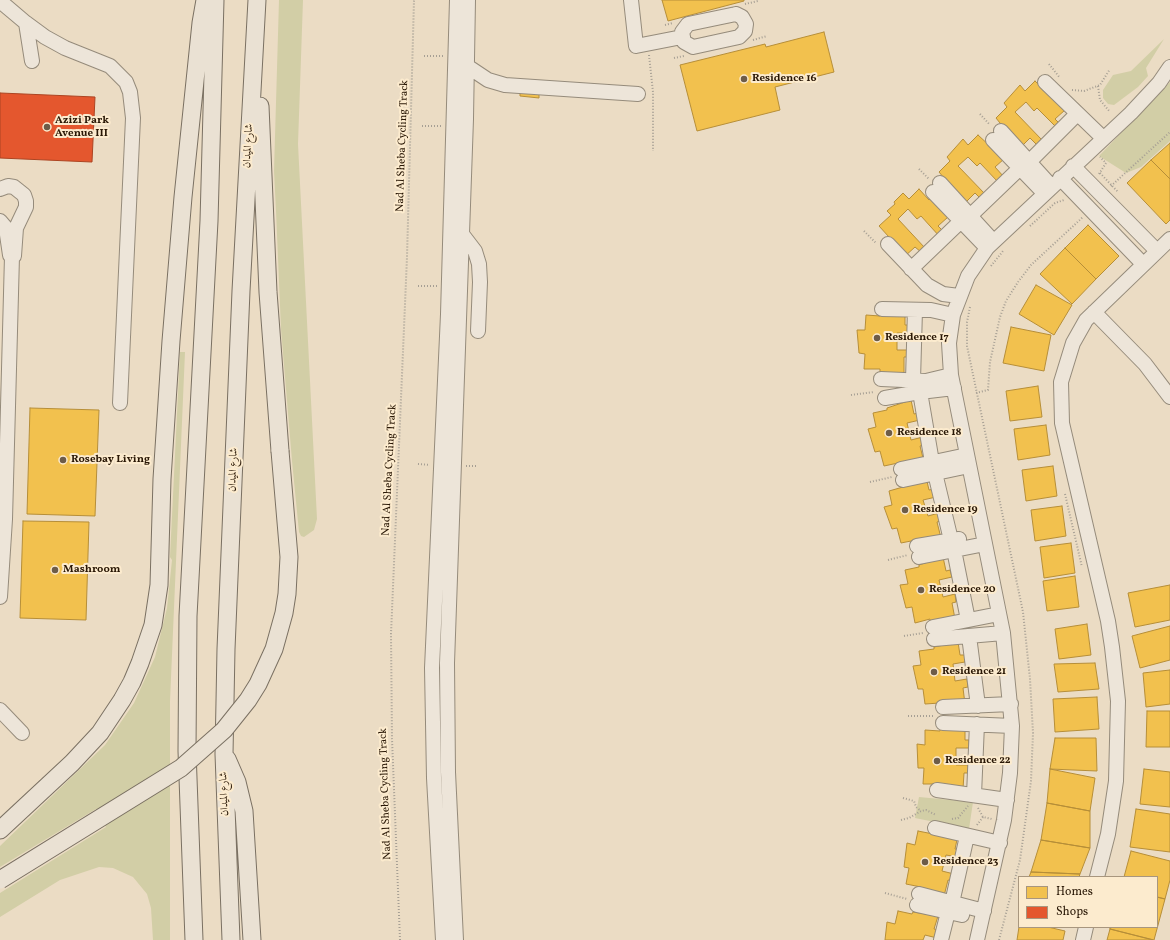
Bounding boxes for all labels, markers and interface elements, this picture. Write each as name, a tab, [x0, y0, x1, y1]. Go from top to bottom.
place label: Residence 16	[752, 72, 817, 86]
marker: Residence 16	[739, 74, 749, 84]
street label: Nad Al Sheba Cycling Track	[394, 80, 412, 212]
place label: Azizi Park Avenue III	[55, 114, 109, 140]
marker: Azizi Park Avenue III	[42, 122, 52, 132]
street label: شارع الميدان	[241, 124, 257, 168]
place label: Residence 17	[885, 331, 949, 345]
marker: Residence 17	[872, 333, 882, 343]
street label: Nad Al Sheba Cycling Track	[380, 404, 400, 536]
place label: Residence 18	[897, 426, 962, 440]
marker: Residence 18	[884, 428, 894, 438]
street label: شارع الميدان	[227, 448, 241, 492]
place label: Rosebay Living	[71, 453, 150, 467]
marker: Rosebay Living	[58, 455, 68, 465]
place label: Residence 19	[913, 503, 978, 517]
marker: Residence 19	[900, 505, 910, 515]
place label: Mashroom	[63, 563, 120, 577]
marker: Mashroom	[50, 565, 60, 575]
place label: Residence 20	[929, 583, 996, 597]
marker: Residence 20	[916, 585, 926, 595]
place label: Residence 21	[942, 665, 1006, 679]
marker: Residence 21	[929, 667, 939, 677]
street label: Nad Al Sheba Cycling Track	[377, 728, 395, 860]
place label: Residence 22	[945, 754, 1011, 768]
marker: Residence 22	[932, 756, 942, 766]
street label: شارع الميدان	[218, 772, 232, 816]
place label: Residence 23	[933, 855, 998, 869]
marker: Residence 23	[920, 857, 930, 867]
legend	[1018, 876, 1158, 928]
text: Homes	[1056, 884, 1093, 900]
text: Shops	[1056, 904, 1088, 920]

